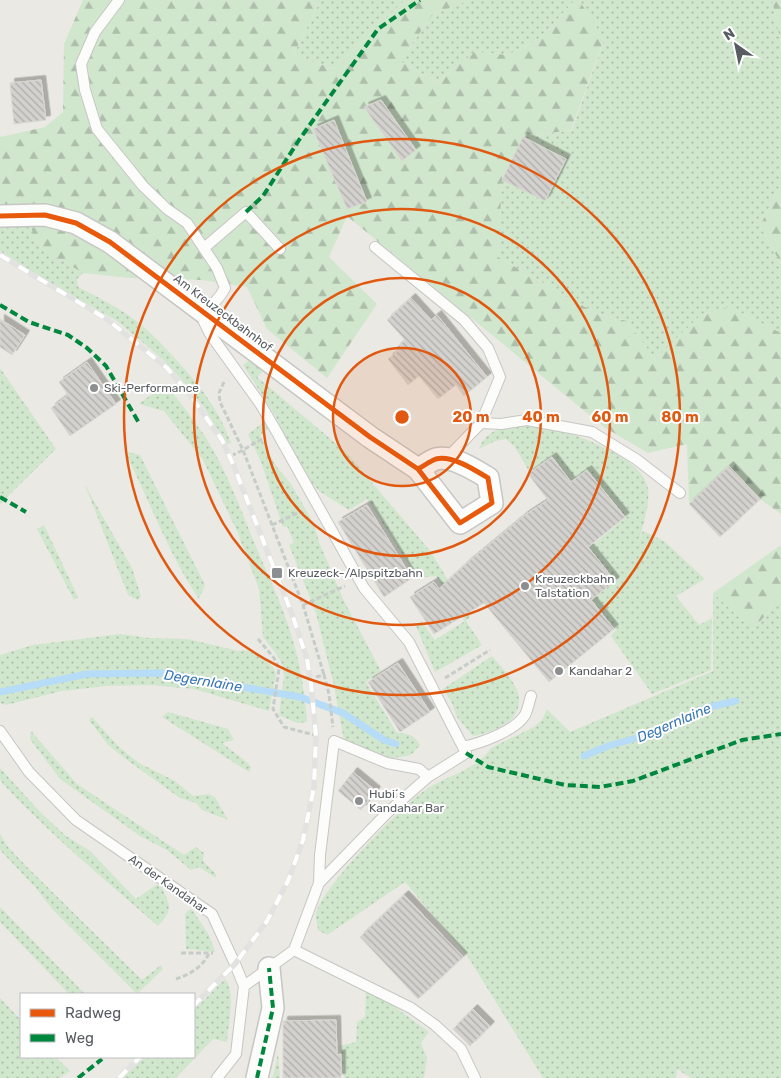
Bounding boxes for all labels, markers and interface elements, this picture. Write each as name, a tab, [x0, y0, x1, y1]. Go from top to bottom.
north arrow	[711, 20, 761, 70]
text: N	[720, 25, 738, 44]
street label: Am Kreuzeckbahnhof	[171, 271, 275, 355]
place label: Ski-Performance	[104, 381, 199, 395]
marker: Ski-Performance	[88, 382, 100, 394]
centre of rings	[393, 408, 411, 426]
text: 20 m	[453, 408, 489, 426]
text: 40 m	[522, 408, 560, 426]
text: 60 m	[592, 408, 628, 426]
text: 80 m	[661, 408, 699, 426]
marker: Kreuzeck-/Alpspitzbahn	[270, 566, 284, 580]
place label: Kreuzeck-/Alpspitzbahn	[288, 566, 423, 580]
place label: Kreuzeckbahn Talstation	[535, 572, 615, 600]
marker: Kreuzeckbahn Talstation	[519, 580, 531, 592]
place label: Kandahar 2	[569, 664, 632, 678]
marker: Kandahar 2	[553, 665, 565, 677]
water label: Degernlaine	[163, 666, 243, 696]
water label: Degernlaine	[634, 700, 714, 746]
place label: Hubi´s Kandahar Bar	[369, 787, 445, 815]
marker: Hubi´s Kandahar Bar	[353, 795, 365, 807]
street label: An der Kandahar	[126, 852, 210, 917]
legend	[20, 993, 195, 1058]
text: Radweg	[65, 1004, 121, 1022]
text: Weg	[65, 1029, 94, 1047]

